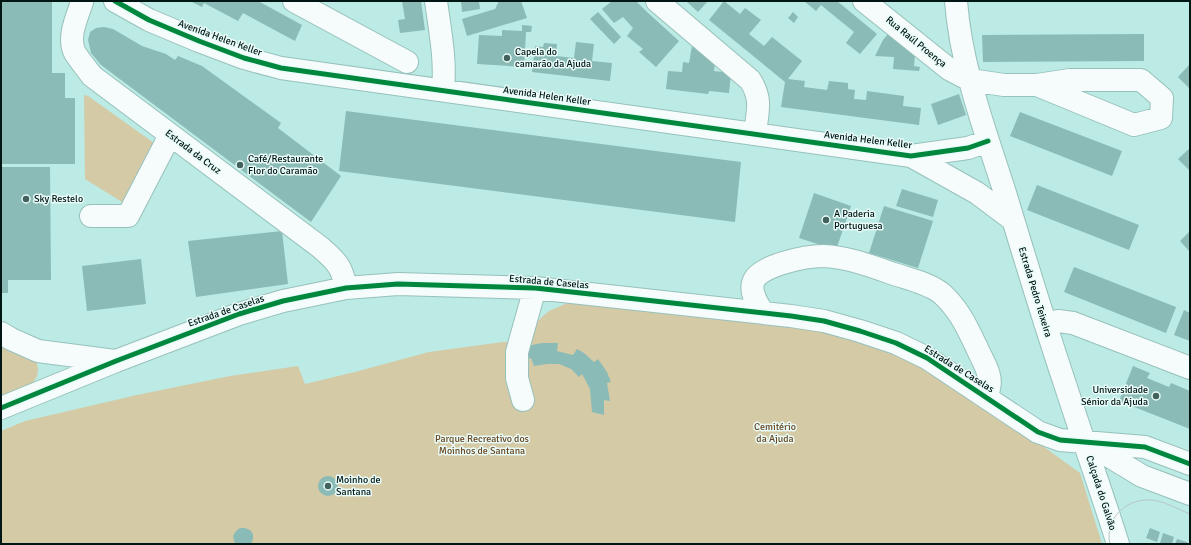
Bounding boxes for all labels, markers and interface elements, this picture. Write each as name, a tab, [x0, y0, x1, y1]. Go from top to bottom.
street label: Rua Raúl Proença	[883, 14, 949, 70]
street label: Avenida Helen Keller	[176, 17, 264, 59]
place label: Capela do camarão da Ajuda	[515, 46, 591, 70]
marker: Capela do camarão da Ajuda	[502, 53, 512, 63]
street label: Avenida Helen Keller	[502, 84, 592, 108]
street label: Estrada da Cruz	[163, 127, 224, 177]
street label: Avenida Helen Keller	[823, 129, 913, 151]
place label: Café/Restaurante Flor do Caramão	[248, 153, 323, 177]
marker: Café/Restaurante Flor do Caramão	[235, 160, 245, 170]
place label: Sky Restelo	[34, 193, 83, 205]
marker: Sky Restelo	[21, 194, 31, 204]
place label: A Paderia Portuguesa	[834, 208, 883, 232]
marker: A Paderia Portuguesa	[821, 215, 831, 225]
street label: Estrada Pedro Teixeira	[1016, 245, 1054, 339]
street label: Estrada de Caselas	[509, 273, 590, 292]
street label: Estrada de Caselas	[186, 292, 266, 330]
street label: Estrada de Caselas	[922, 343, 997, 396]
place label: Universidade Sénior da Ajuda	[1081, 384, 1148, 408]
marker: Universidade Sénior da Ajuda	[1151, 391, 1161, 401]
park label: Cemitério da Ajuda	[754, 421, 796, 445]
park label: Parque Recreativo dos Moinhos de Santana	[435, 433, 530, 457]
street label: Calçada do Galvão	[1083, 454, 1119, 532]
place label: Moinho de Santana	[336, 474, 381, 498]
marker: Moinho de Santana	[323, 481, 333, 491]

